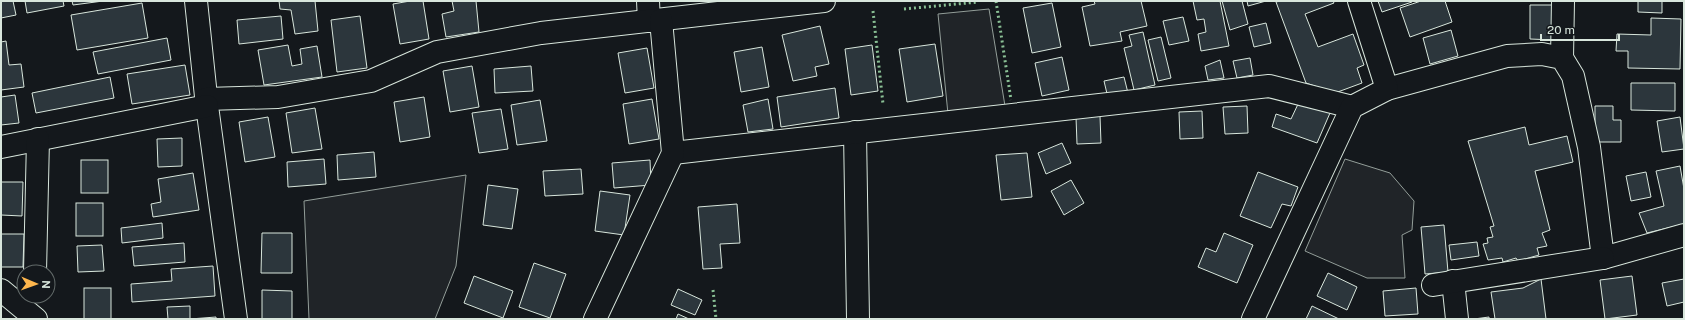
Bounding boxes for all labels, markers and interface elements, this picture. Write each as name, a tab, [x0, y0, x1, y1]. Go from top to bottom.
scale bar	[1541, 16, 1619, 42]
text: 20 m	[1547, 23, 1575, 37]
north arrow	[16, 264, 56, 304]
text: N	[40, 280, 52, 289]

